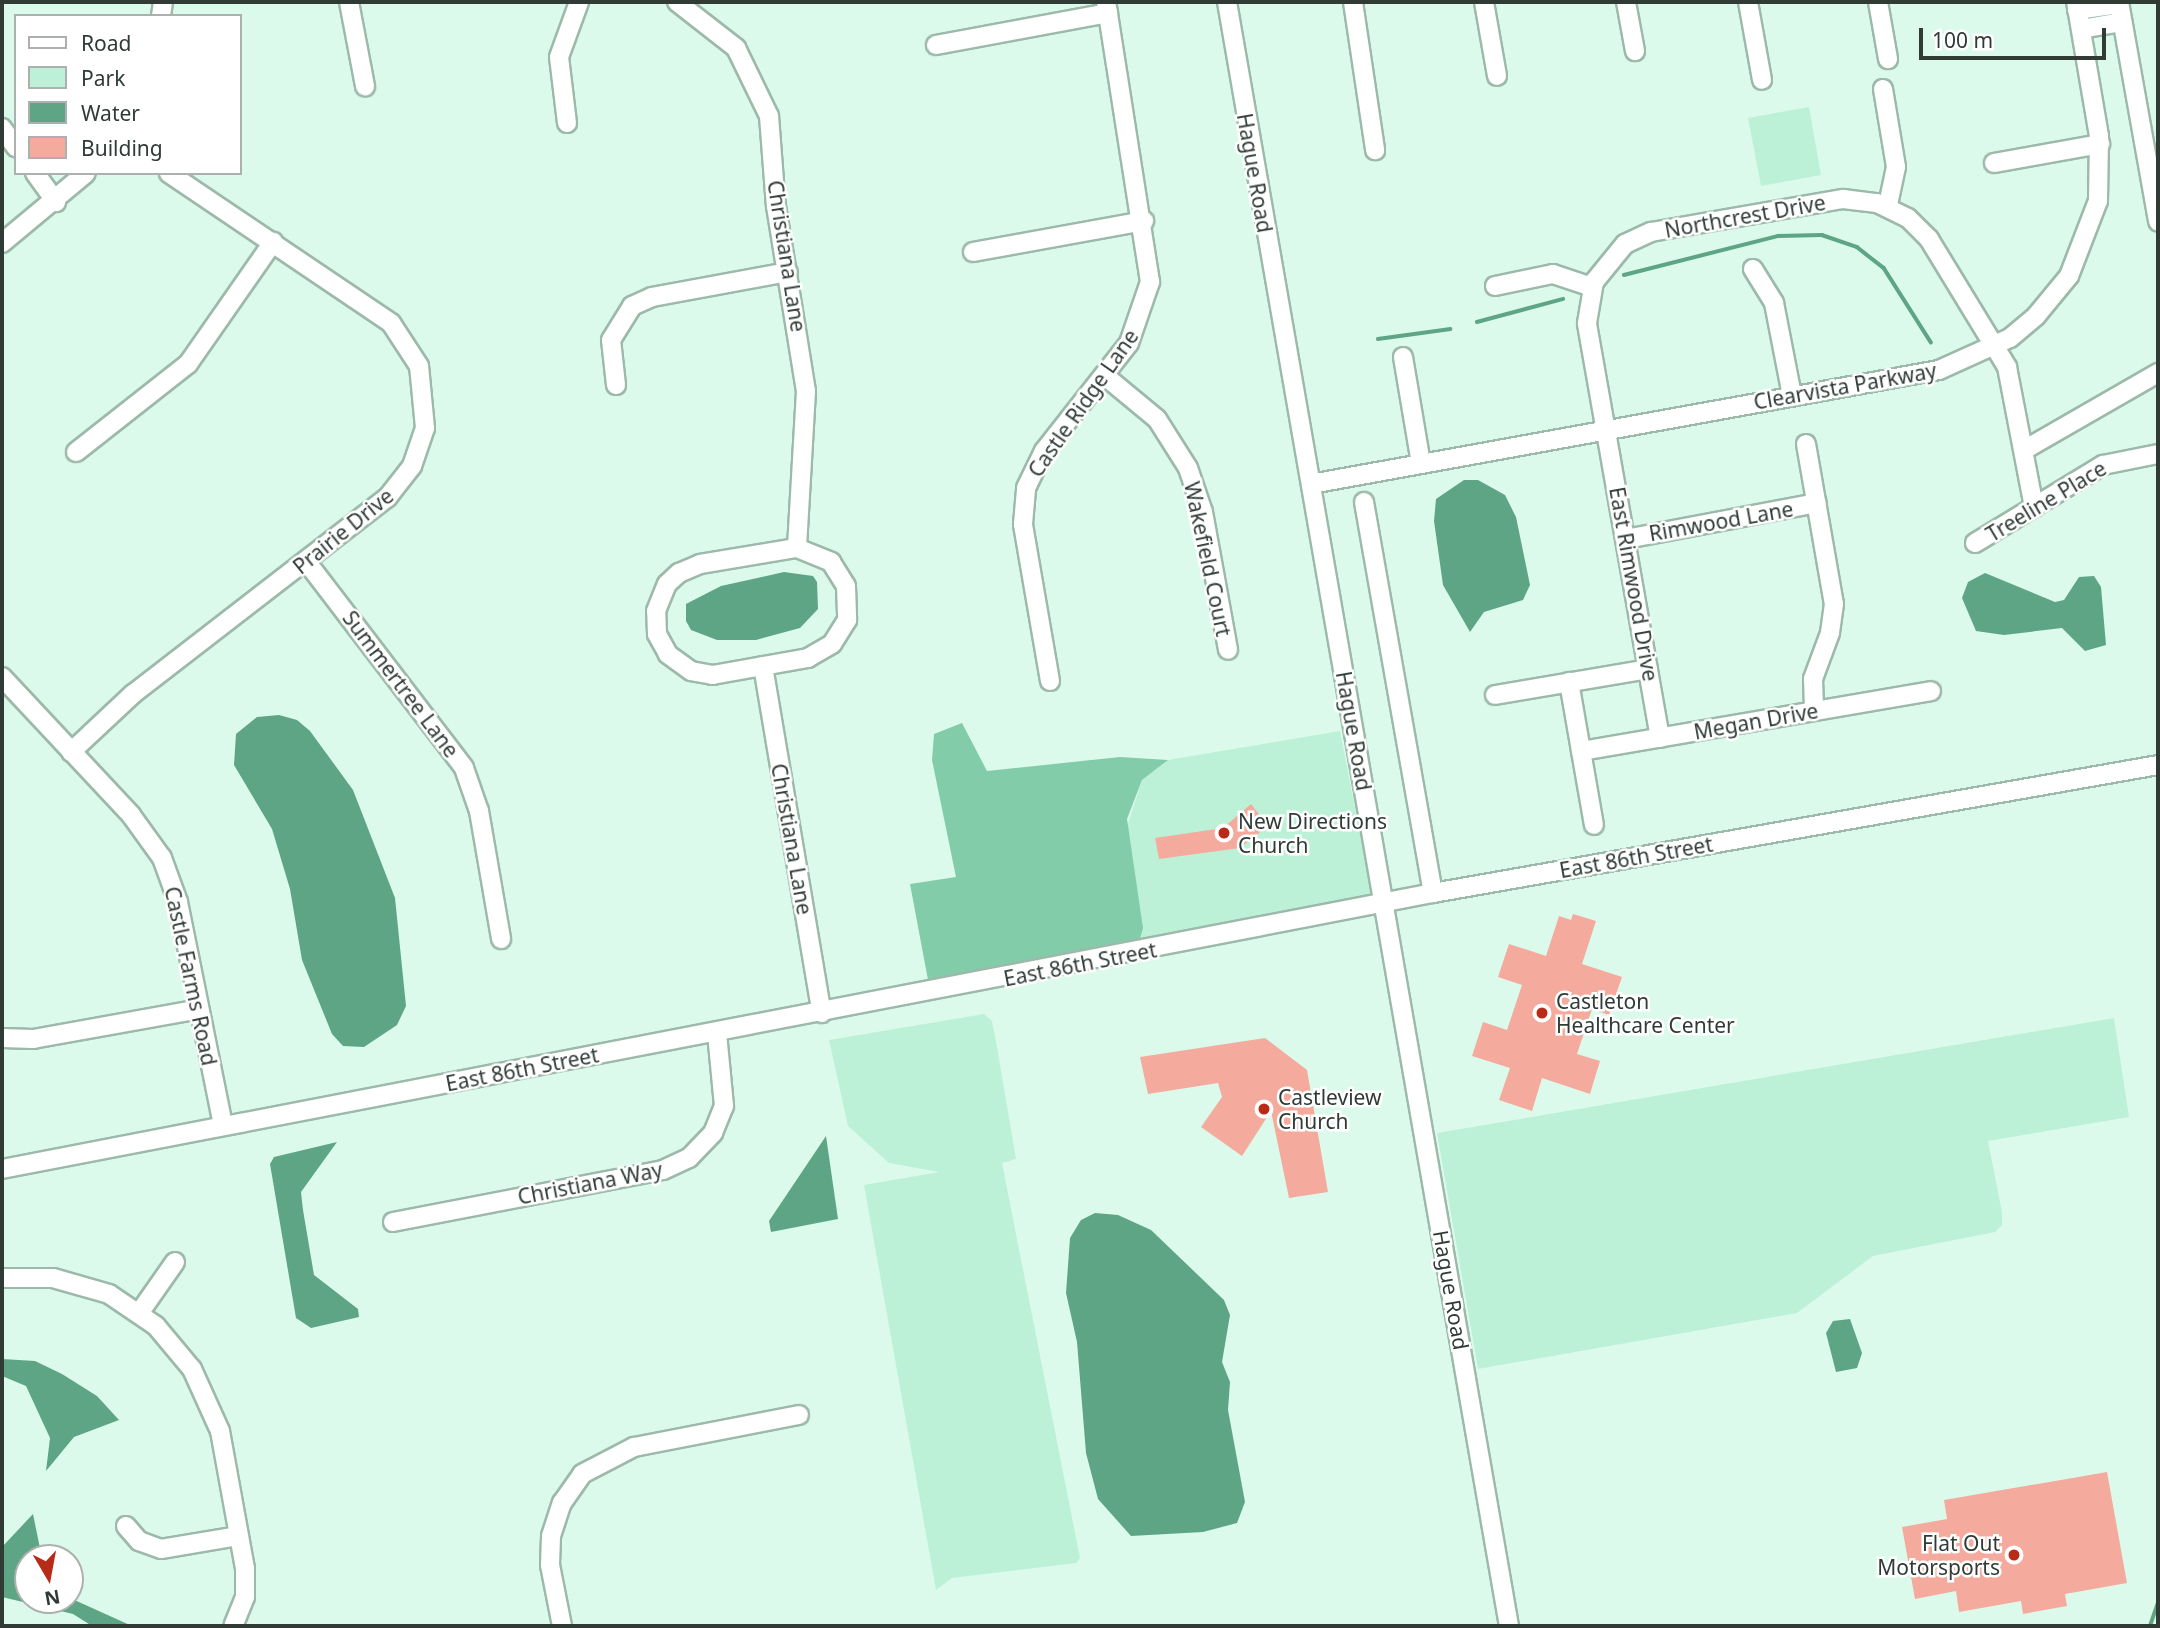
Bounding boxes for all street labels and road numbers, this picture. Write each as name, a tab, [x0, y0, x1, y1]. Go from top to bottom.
street label: Hague Road	[1232, 111, 1278, 235]
street label: Christiana Lane	[763, 178, 811, 334]
street label: Northcrest Drive	[1662, 189, 1828, 243]
street label: Castle Ridge Lane	[1023, 324, 1143, 482]
street label: Clearvista Parkway	[1752, 358, 1938, 414]
street label: Treeline Place	[1981, 455, 2111, 547]
street label: Wakefield Court	[1179, 479, 1237, 639]
street label: Prairie Drive	[288, 483, 398, 579]
street label: East Rimwood Drive	[1604, 485, 1664, 683]
street label: Rimwood Lane	[1647, 496, 1795, 546]
street label: Summertree Lane	[338, 606, 464, 762]
street label: Hague Road	[1331, 669, 1377, 793]
street label: Megan Drive	[1692, 698, 1820, 744]
street label: Christiana Lane	[766, 761, 818, 917]
street label: East 86th Street	[1557, 831, 1715, 883]
street label: Castle Farms Road	[160, 884, 222, 1068]
street label: East 86th Street	[1001, 937, 1159, 991]
street label: East 86th Street	[443, 1042, 601, 1096]
street label: Christiana Way	[515, 1157, 665, 1209]
street label: Hague Road	[1428, 1228, 1474, 1352]

